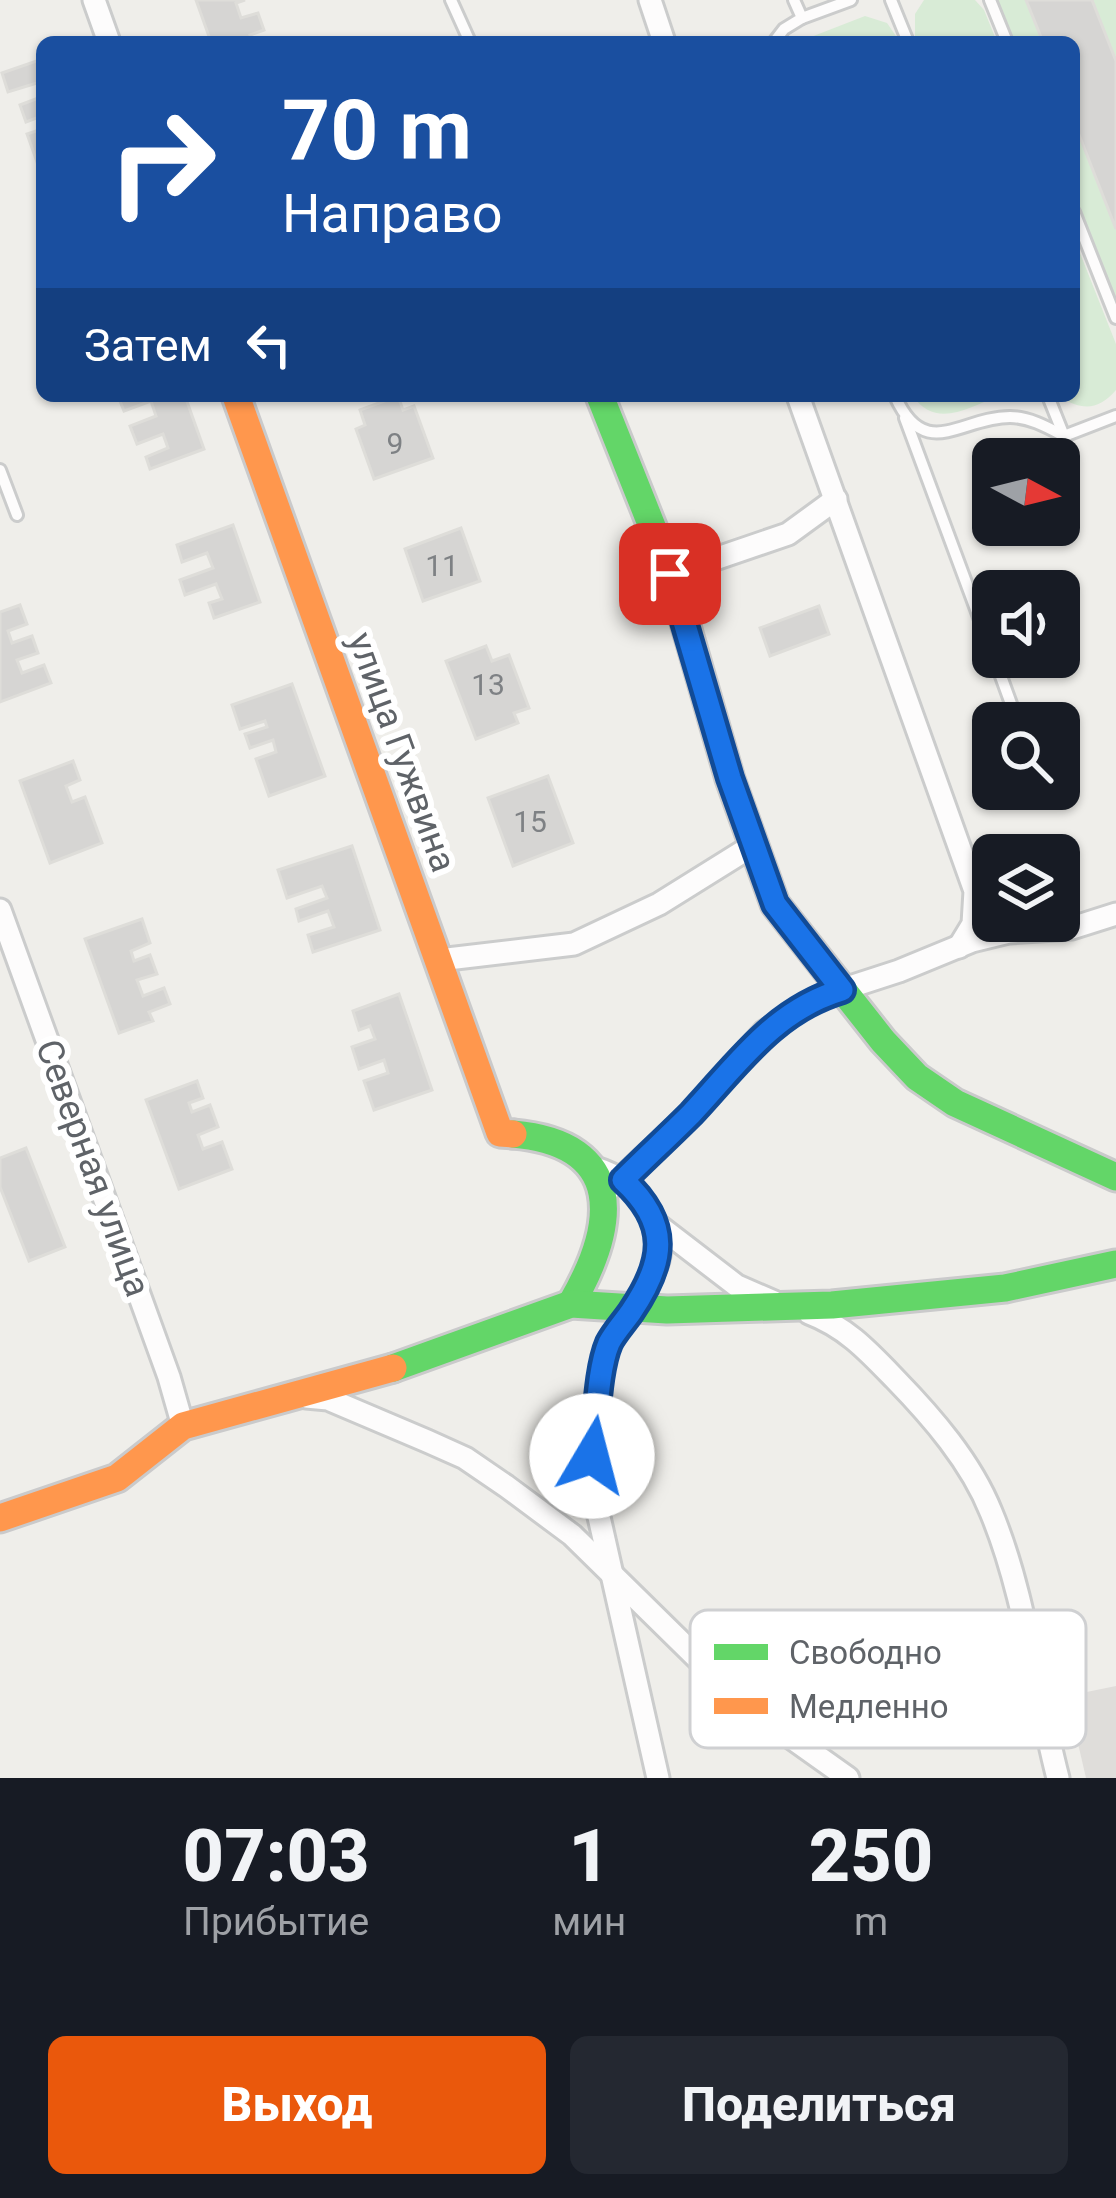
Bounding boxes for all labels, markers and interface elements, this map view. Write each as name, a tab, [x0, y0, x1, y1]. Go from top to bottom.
text: 70 m	[282, 81, 472, 180]
icon: right	[84, 84, 240, 240]
text: Направо	[282, 182, 502, 245]
icon: left	[236, 312, 302, 378]
text: Затем	[84, 319, 212, 372]
house number: 9	[387, 426, 403, 461]
north arrow	[972, 438, 1080, 546]
map controls	[972, 438, 1080, 942]
pin	[619, 523, 721, 625]
icon: arrive	[637, 541, 703, 607]
house number: 11	[425, 548, 459, 583]
button: sound	[972, 570, 1080, 678]
street label: улица Гужвина	[339, 627, 465, 877]
house number: 13	[471, 667, 505, 702]
button: search	[972, 702, 1080, 810]
house number: 15	[513, 804, 547, 839]
button: layers	[972, 834, 1080, 942]
street label: Северная улица	[27, 1034, 159, 1302]
position arrow	[529, 1393, 655, 1519]
legend	[690, 1610, 1086, 1748]
text: Свободно	[789, 1633, 942, 1672]
text: Медленно	[789, 1687, 949, 1726]
text: 07:03	[183, 1814, 370, 1899]
text: 1	[568, 1814, 610, 1899]
text: 250	[809, 1814, 933, 1899]
text: Прибытие	[183, 1899, 369, 1945]
text: мин	[552, 1899, 626, 1945]
text: m	[854, 1899, 888, 1945]
button: Выход	[48, 2036, 546, 2174]
button: Поделиться	[570, 2036, 1068, 2174]

